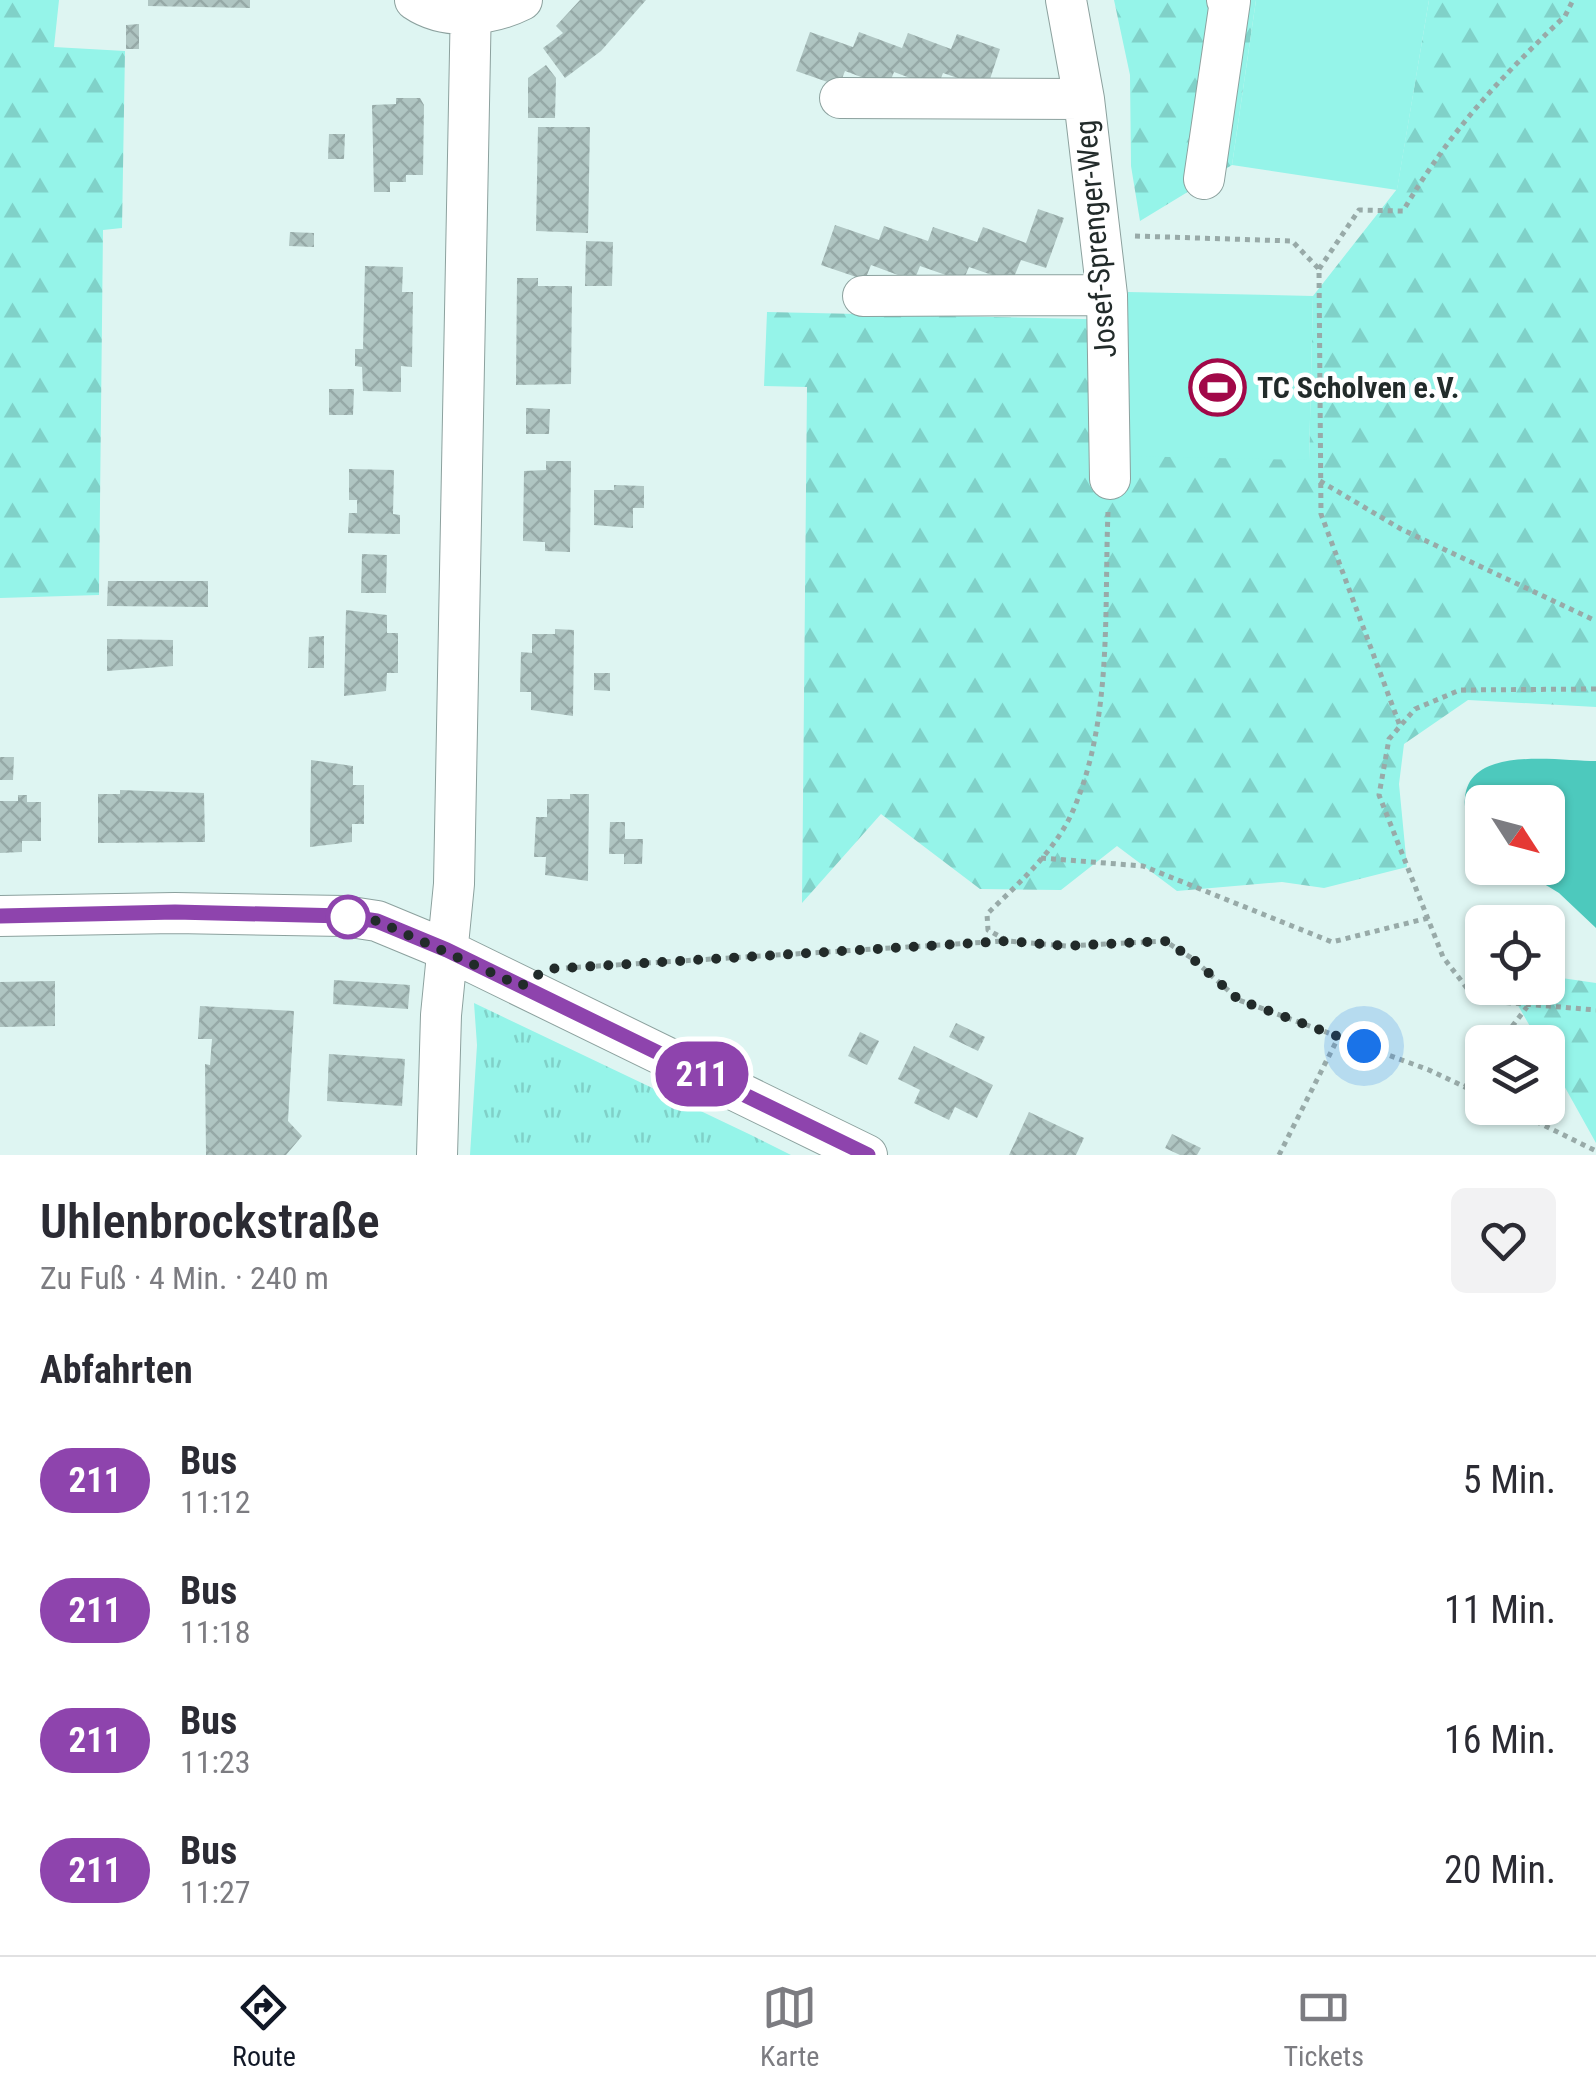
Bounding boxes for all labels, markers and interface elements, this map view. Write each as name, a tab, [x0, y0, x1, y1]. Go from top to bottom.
street label: Josef-Sprenger-Weg	[1068, 119, 1123, 359]
sports icon: TC Scholven e.V.	[1188, 358, 1248, 418]
place label: TC Scholven e.V.	[1257, 370, 1459, 405]
north arrow	[1465, 785, 1565, 885]
map controls	[1465, 785, 1565, 1125]
unlabelled marker	[327, 896, 369, 938]
button: locate	[1465, 905, 1565, 1005]
your location	[1339, 1021, 1389, 1071]
button: layers	[1465, 1025, 1565, 1125]
line badge: 211	[644, 1042, 760, 1106]
text: 211	[675, 1054, 729, 1095]
button: heart	[1451, 1188, 1556, 1293]
text: Uhlenbrockstraße	[40, 1193, 380, 1250]
text: Zu Fuß · 4 Min. · 240 m	[40, 1259, 329, 1297]
text: Abfahrten	[40, 1348, 193, 1392]
text: Bus	[180, 1439, 237, 1483]
text: 5 Min.	[1463, 1458, 1556, 1502]
text: 211	[68, 1460, 122, 1501]
text: 11:12	[180, 1483, 251, 1521]
text: Bus	[180, 1569, 237, 1613]
text: 11 Min.	[1444, 1588, 1556, 1632]
text: 211	[68, 1590, 122, 1631]
text: 11:18	[180, 1613, 251, 1651]
text: Bus	[180, 1699, 237, 1743]
text: 16 Min.	[1444, 1718, 1556, 1762]
text: 211	[68, 1720, 122, 1761]
text: 11:23	[180, 1743, 251, 1781]
text: Bus	[180, 1829, 237, 1873]
text: 20 Min.	[1444, 1848, 1556, 1892]
text: 211	[68, 1850, 122, 1891]
text: 11:27	[180, 1873, 251, 1911]
tab: Route	[232, 1980, 296, 2073]
tab: Karte	[760, 1980, 819, 2073]
tab: Tickets	[1283, 1980, 1364, 2073]

